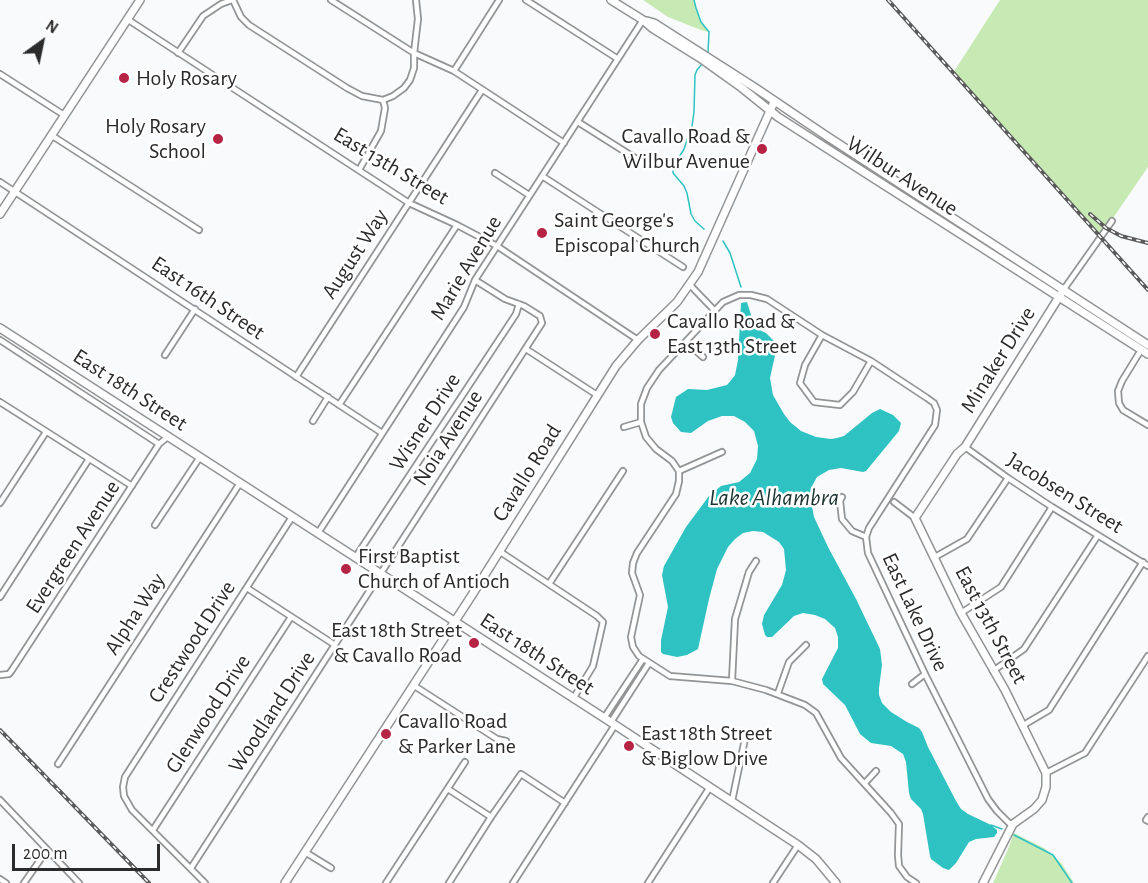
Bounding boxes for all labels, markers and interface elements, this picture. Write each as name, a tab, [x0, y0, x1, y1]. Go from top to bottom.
north arrow	[12, 12, 72, 72]
text: N	[43, 17, 61, 37]
place label: Holy Rosary	[136, 65, 237, 91]
marker: Holy Rosary	[117, 71, 131, 85]
place label: Holy Rosary School	[105, 113, 206, 164]
street label: East 13th Street	[329, 121, 453, 211]
place label: Cavallo Road & Wilbur Avenue	[622, 123, 750, 174]
street label: Wilbur Avenue	[841, 130, 963, 222]
marker: Holy Rosary School	[211, 132, 225, 146]
marker: Cavallo Road & Wilbur Avenue	[755, 142, 769, 156]
street label: August Way	[316, 204, 394, 304]
place label: Saint George's Episcopal Church	[554, 207, 700, 258]
street label: Marie Avenue	[424, 211, 508, 325]
marker: Saint George's Episcopal Church	[535, 226, 549, 240]
street label: East 16th Street	[146, 250, 270, 346]
street label: Minaker Drive	[955, 302, 1041, 418]
place label: Cavallo Road & East 13th Street	[667, 308, 797, 360]
marker: Cavallo Road & East 13th Street	[648, 327, 662, 341]
street label: East 18th Street	[68, 343, 192, 437]
street label: Wisner Drive	[384, 368, 466, 476]
street label: Noia Avenue	[407, 385, 489, 491]
street label: Cavallo Road	[487, 420, 567, 526]
street label: Jacobsen Street	[1002, 447, 1128, 539]
street label: Evergreen Avenue	[20, 476, 126, 618]
water label: Lake Alhambra	[709, 484, 839, 512]
place label: First Baptist Church of Antioch	[358, 543, 510, 594]
street label: East Lake Drive	[876, 549, 954, 675]
marker: First Baptist Church of Antioch	[339, 562, 353, 576]
street label: East 13th Street	[949, 562, 1033, 688]
street label: Alpha Way	[99, 568, 171, 660]
street label: Crestwood Drive	[143, 576, 241, 708]
street label: East 18th Street	[475, 607, 599, 701]
place label: East 18th Street & Cavallo Road	[331, 617, 462, 668]
marker: East 18th Street & Cavallo Road	[467, 636, 481, 650]
street label: Woodland Drive	[223, 646, 321, 778]
street label: Glenwood Drive	[160, 650, 256, 778]
place label: Cavallo Road & Parker Lane	[398, 708, 516, 760]
place label: East 18th Street & Biglow Drive	[641, 720, 772, 772]
marker: Cavallo Road & Parker Lane	[379, 727, 393, 741]
marker: East 18th Street & Biglow Drive	[622, 739, 636, 753]
scale bar	[15, 832, 164, 870]
text: 200 m	[23, 845, 68, 863]

